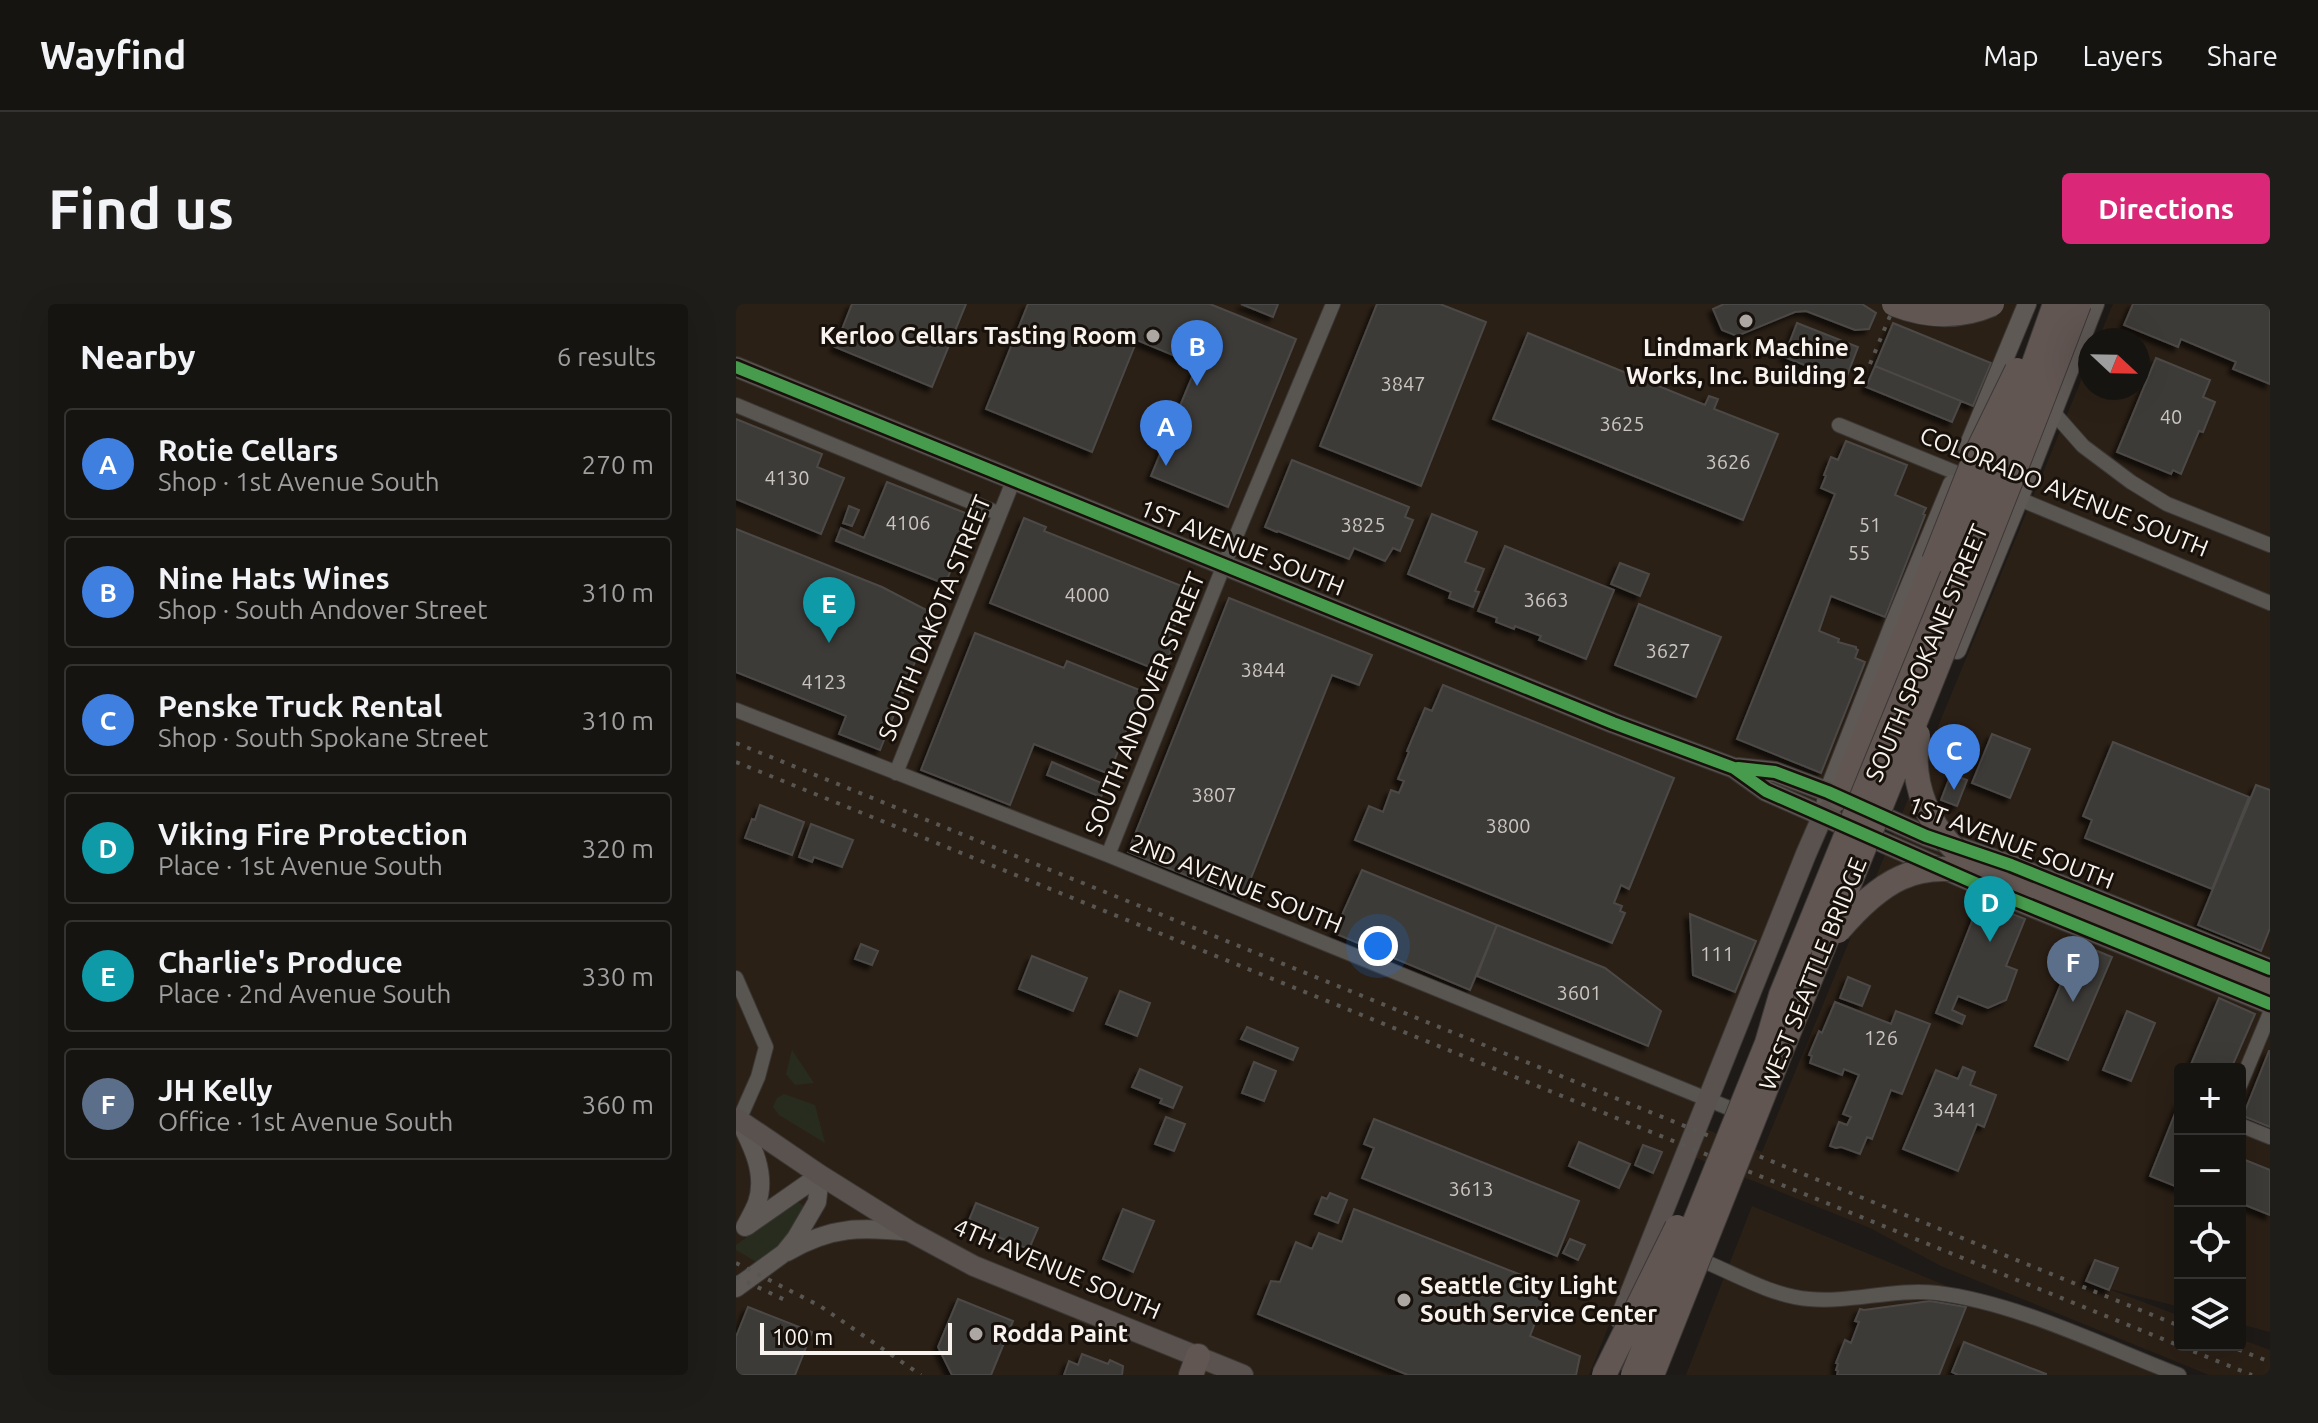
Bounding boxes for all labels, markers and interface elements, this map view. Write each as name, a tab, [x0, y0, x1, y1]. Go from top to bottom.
text: Wayfind	[40, 34, 186, 76]
text: Map	[1983, 40, 2039, 71]
text: Layers	[2083, 40, 2163, 71]
text: Share	[2207, 40, 2278, 71]
button: Directions	[2062, 173, 2270, 244]
text: Find us	[48, 177, 234, 240]
marker: Lindmark Machine Works, Inc. Building 2	[1737, 312, 1755, 330]
pin: B	[1171, 320, 1223, 386]
place label: Kerloo Cellars Tasting Room	[820, 322, 1137, 349]
marker: Kerloo Cellars Tasting Room	[1144, 327, 1162, 345]
north arrow	[2078, 328, 2150, 400]
place label: Lindmark Machine Works, Inc. Building 2	[1626, 334, 1866, 389]
text: Nearby	[80, 337, 195, 375]
text: 6 results	[557, 342, 656, 371]
house number: 3847	[1380, 372, 1426, 395]
pin: A	[1140, 400, 1192, 466]
house number: 40	[2160, 405, 2182, 428]
house number: 3625	[1599, 412, 1645, 435]
street label: COLORADO AVENUE SOUTH	[1916, 421, 2212, 562]
text: Rotie Cellars	[158, 433, 338, 467]
text: A	[99, 450, 117, 479]
text: 270 m	[582, 450, 654, 479]
house number: 3626	[1705, 450, 1751, 473]
house number: 4130	[764, 466, 810, 489]
text: Shop · 1st Avenue South	[158, 467, 440, 496]
street label: SOUTH DAKOTA STREET	[873, 491, 996, 744]
street label: 1ST AVENUE SOUTH	[1136, 494, 1348, 601]
house number: 4106	[885, 511, 931, 534]
house number: 3825	[1340, 513, 1386, 536]
house number: 51	[1859, 513, 1881, 536]
street label: SOUTH SPOKANE STREET	[1860, 520, 1993, 786]
house number: 55	[1848, 541, 1870, 564]
text: Nine Hats Wines	[158, 561, 390, 595]
street label: SOUTH ANDOVER STREET	[1079, 568, 1210, 839]
pin: E	[803, 577, 855, 643]
text: B	[99, 578, 117, 607]
text: 310 m	[582, 578, 654, 607]
house number: 4000	[1064, 583, 1110, 606]
house number: 3663	[1523, 588, 1569, 611]
text: Shop · South Andover Street	[158, 595, 487, 624]
house number: 3627	[1645, 639, 1691, 662]
house number: 3844	[1240, 658, 1286, 681]
house number: 4123	[801, 670, 847, 693]
text: Penske Truck Rental	[158, 689, 442, 723]
text: C	[100, 706, 116, 735]
text: 310 m	[582, 706, 654, 735]
text: Shop · South Spokane Street	[158, 723, 488, 752]
pin: C	[1928, 724, 1980, 790]
house number: 3807	[1191, 783, 1237, 806]
street label: 1ST AVENUE SOUTH	[1905, 791, 2118, 894]
house number: 3800	[1485, 814, 1531, 837]
text: Viking Fire Protection	[158, 817, 468, 851]
street label: 2ND AVENUE SOUTH	[1126, 829, 1346, 938]
text: D	[99, 834, 117, 863]
text: 320 m	[582, 834, 654, 863]
text: Place · 1st Avenue South	[158, 851, 443, 880]
street label: WEST SEATTLE BRIDGE	[1753, 853, 1872, 1094]
pin: D	[1964, 876, 2016, 942]
your location	[1358, 926, 1398, 966]
pin: F	[2047, 936, 2099, 1002]
house number: 111	[1700, 942, 1734, 965]
text: Charlie's Produce	[158, 945, 403, 979]
text: E	[100, 962, 116, 991]
text: 330 m	[582, 962, 654, 991]
text: Place · 2nd Avenue South	[158, 979, 451, 1008]
house number: 3601	[1556, 981, 1602, 1004]
house number: 126	[1864, 1026, 1898, 1049]
map controls	[2174, 1063, 2246, 1351]
button: +	[2174, 1063, 2246, 1135]
text: JH Kelly	[158, 1073, 273, 1107]
text: F	[101, 1090, 115, 1119]
text: 360 m	[582, 1090, 654, 1119]
house number: 3441	[1932, 1098, 1978, 1121]
text: Office · 1st Avenue South	[158, 1107, 453, 1136]
button: −	[2174, 1135, 2246, 1207]
house number: 3613	[1448, 1177, 1494, 1200]
button: locate	[2174, 1207, 2246, 1279]
street label: 4TH AVENUE SOUTH	[950, 1213, 1165, 1324]
place label: Seattle City Light South Service Center	[1420, 1272, 1657, 1327]
button: layers	[2174, 1279, 2246, 1351]
marker: Seattle City Light South Service Center	[1395, 1291, 1413, 1309]
scale bar	[760, 1319, 952, 1355]
place label: Rodda Paint	[992, 1320, 1128, 1347]
text: 100 m	[772, 1324, 833, 1349]
marker: Rodda Paint	[967, 1325, 985, 1343]

